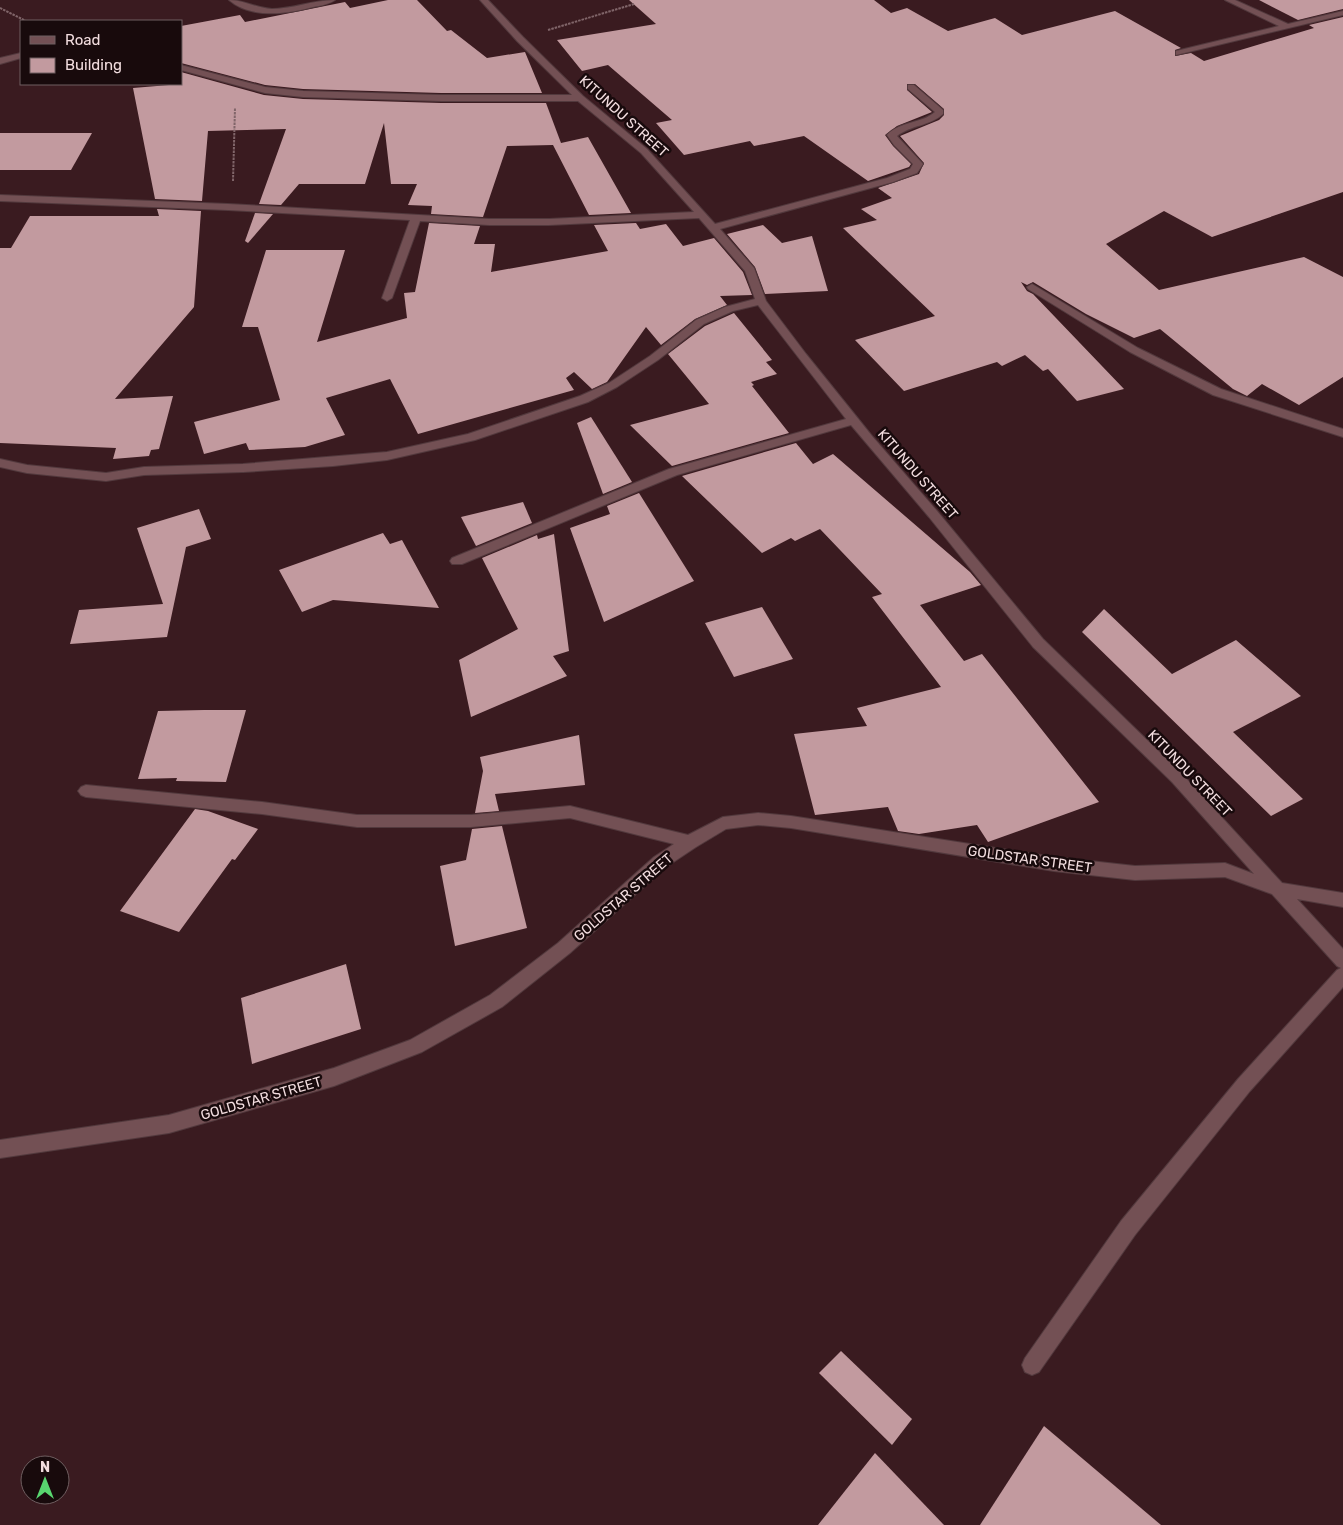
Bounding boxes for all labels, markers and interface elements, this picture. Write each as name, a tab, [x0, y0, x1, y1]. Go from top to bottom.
legend	[20, 20, 182, 85]
text: Road	[65, 31, 101, 49]
text: Building	[65, 56, 122, 74]
street label: KITUNDU STREET	[576, 72, 672, 161]
street label: KITUNDU STREET	[874, 426, 961, 523]
street label: KITUNDU STREET	[1144, 727, 1235, 820]
street label: GOLDSTAR STREET	[967, 842, 1093, 877]
street label: GOLDSTAR STREET	[571, 850, 676, 945]
street label: GOLDSTAR STREET	[199, 1073, 324, 1124]
north arrow	[20, 1455, 70, 1505]
text: N	[40, 1459, 50, 1476]

